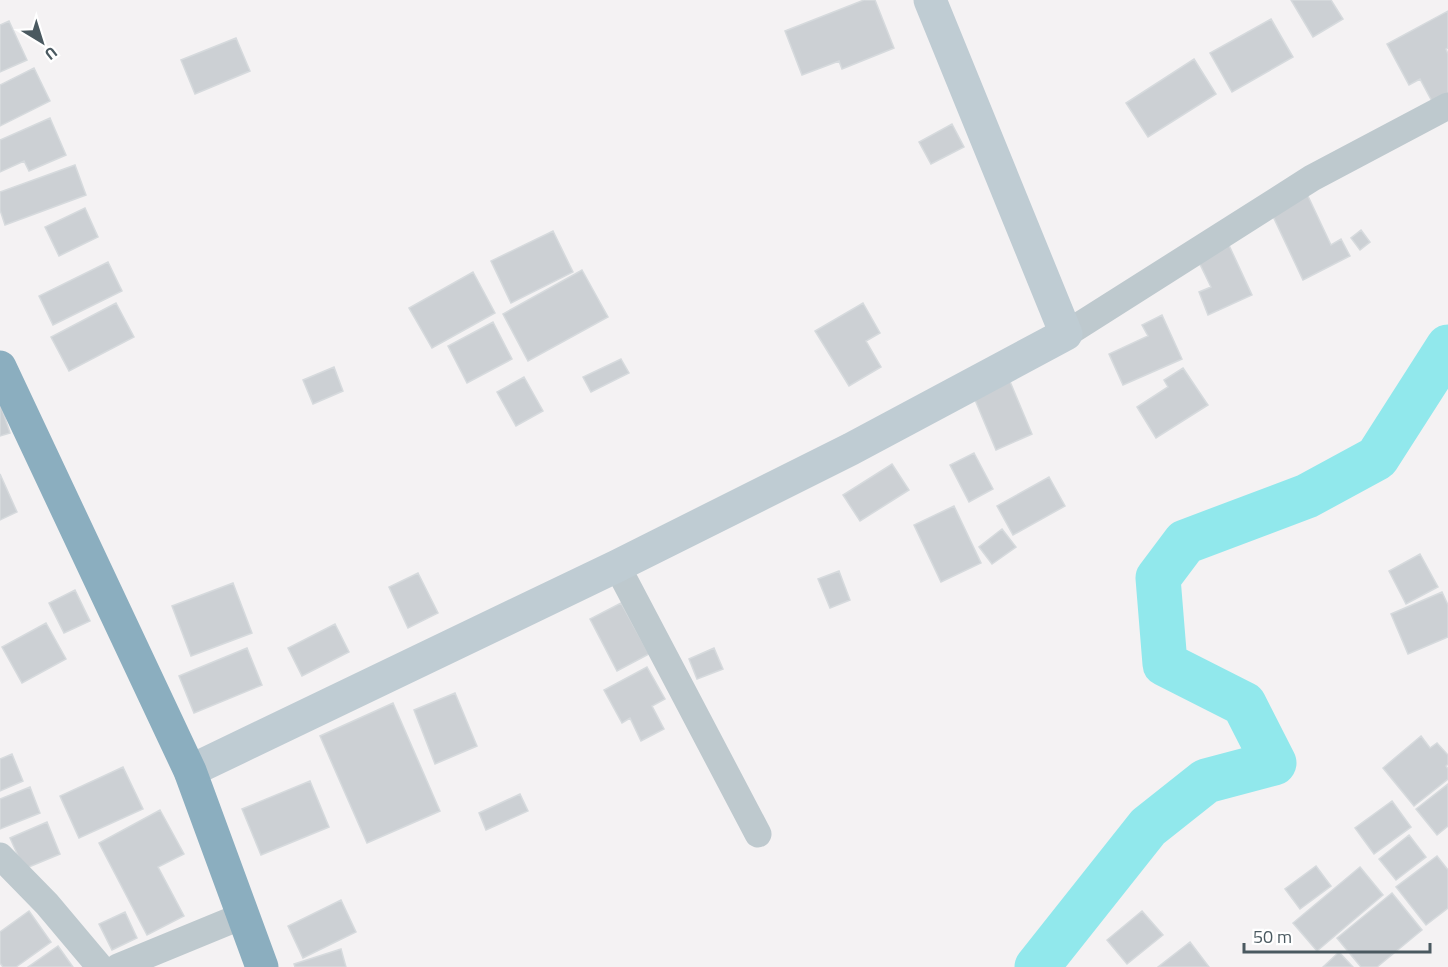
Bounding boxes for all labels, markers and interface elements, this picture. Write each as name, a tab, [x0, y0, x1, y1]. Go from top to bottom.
north arrow	[12, 12, 72, 72]
text: U	[40, 41, 63, 66]
scale bar	[1244, 916, 1430, 954]
text: 50 m	[1253, 923, 1292, 950]

